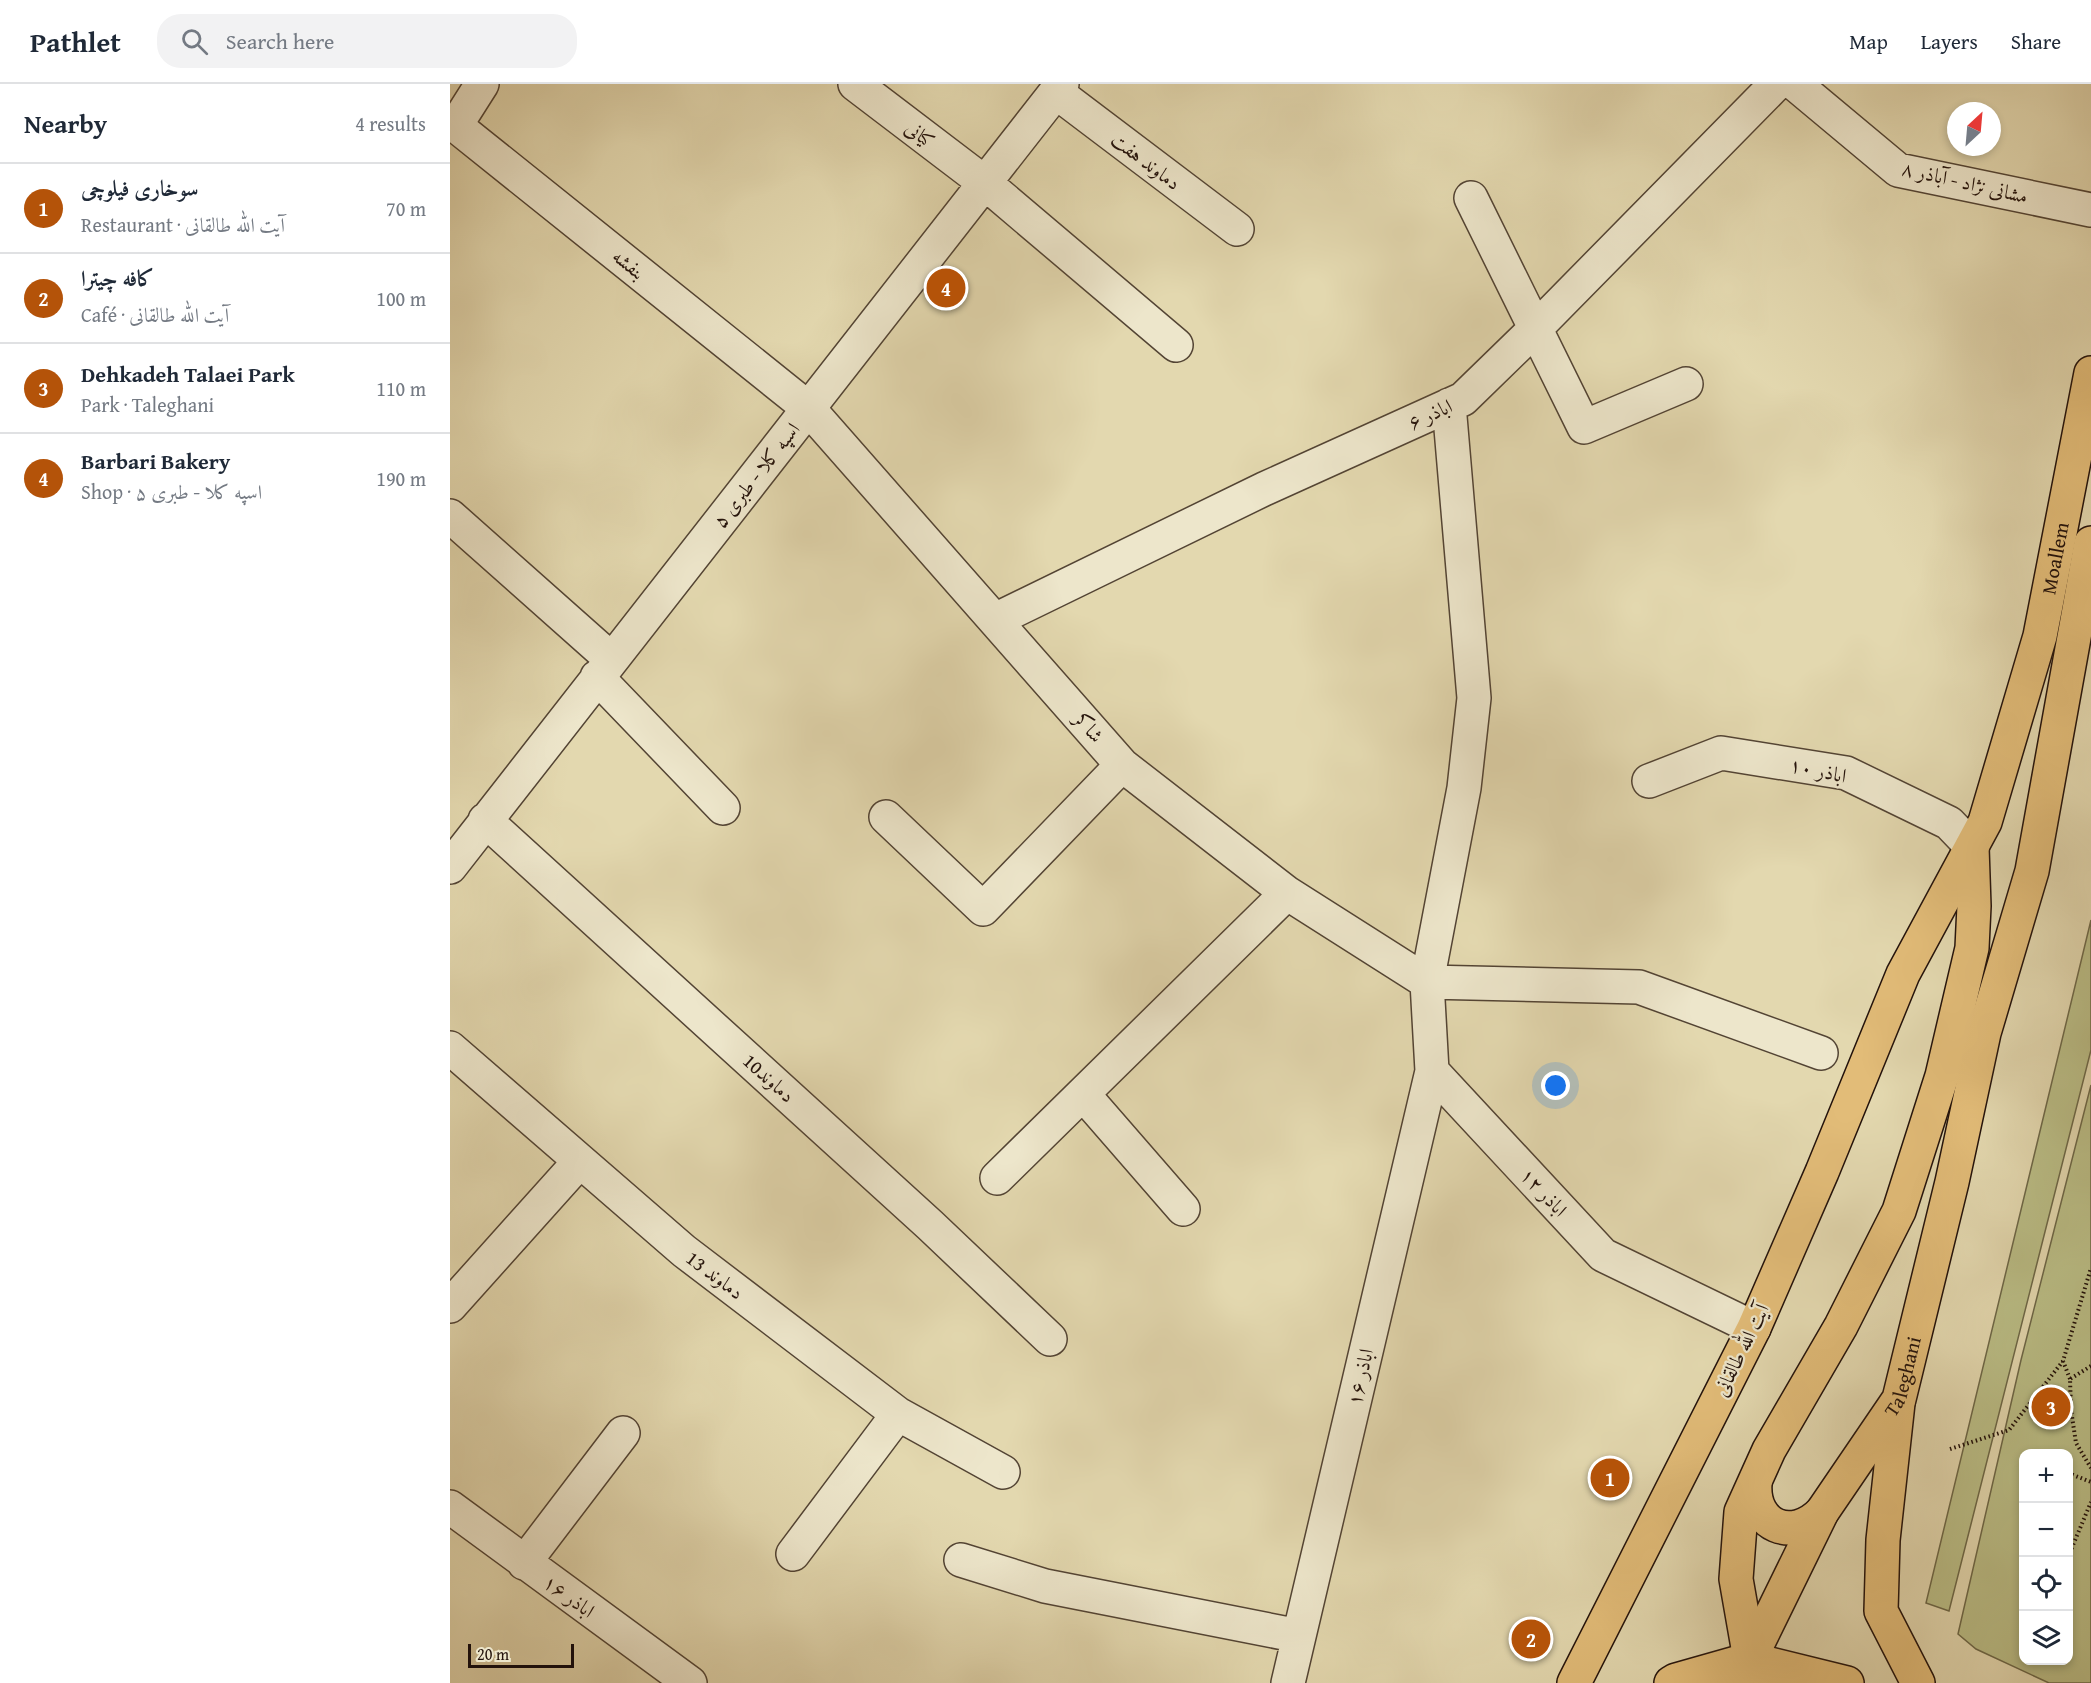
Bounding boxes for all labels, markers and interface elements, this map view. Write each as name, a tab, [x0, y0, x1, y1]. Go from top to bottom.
search box	[157, 14, 577, 68]
text: Pathlet	[30, 21, 121, 62]
icon: search	[178, 25, 211, 58]
text: Search here	[226, 25, 334, 57]
text: Map	[1849, 26, 1888, 57]
text: Layers	[1921, 26, 1978, 57]
text: Share	[2011, 26, 2061, 57]
north arrow	[1947, 102, 2001, 156]
text: Nearby	[24, 104, 107, 143]
text: 4 results	[355, 109, 426, 138]
street label: کیانی	[899, 113, 941, 154]
street label: دماوند هفت	[1105, 125, 1187, 197]
street label: مشانی نژاد - آباذر ۸	[1899, 153, 2031, 210]
text: سوخاری فیلوچی	[81, 172, 198, 204]
text: 1	[38, 194, 49, 223]
text: 70 m	[386, 194, 426, 223]
text: Restaurant · آیت الله طالقانی	[81, 210, 285, 239]
street label: بنفشه	[607, 241, 652, 286]
text: کافه چیترا	[81, 262, 154, 294]
pin: 4	[926, 266, 966, 310]
text: 2	[38, 284, 49, 313]
text: 100 m	[376, 284, 426, 313]
text: Café · آیت الله طالقانی	[81, 300, 229, 329]
text: Dehkadeh Talaei Park	[81, 358, 295, 390]
text: 3	[38, 374, 49, 403]
text: 110 m	[376, 374, 426, 403]
text: Park · Taleghani	[81, 390, 214, 419]
street label: اباذر ۶	[1403, 391, 1457, 436]
street label: اسپه کلا - طبری ۵	[705, 416, 806, 534]
text: Barbari Bakery	[81, 445, 230, 477]
text: 4	[38, 464, 49, 493]
text: 190 m	[376, 464, 426, 493]
text: Shop · اسپه کلا - طبری ۵	[81, 477, 262, 506]
street label: Moallem	[2033, 519, 2076, 597]
street label: شاکر	[1066, 703, 1111, 749]
street label: اباذر ۱۰	[1787, 749, 1849, 790]
street label: دماوند10	[737, 1046, 802, 1109]
your location	[1541, 1071, 1570, 1100]
street label: اباذر ۱۲	[1514, 1161, 1575, 1223]
street label: دماوند 13	[680, 1243, 750, 1306]
street label: آیت الله طالقانی	[1706, 1296, 1777, 1401]
street label: Taleghani	[1876, 1333, 1928, 1422]
street label: اباذر ۱۶	[1339, 1346, 1380, 1408]
pin: 3	[2032, 1384, 2070, 1430]
map controls	[2019, 1449, 2073, 1665]
button: +	[2019, 1449, 2073, 1503]
pin: 1	[1590, 1456, 1630, 1500]
button: −	[2019, 1503, 2073, 1557]
button: locate	[2019, 1557, 2073, 1611]
street label: اباذر ۱۶	[538, 1567, 601, 1624]
button: layers	[2019, 1611, 2073, 1665]
pin: 2	[1512, 1616, 1550, 1662]
scale bar	[468, 1641, 574, 1668]
text: 20 m	[477, 1642, 509, 1666]

